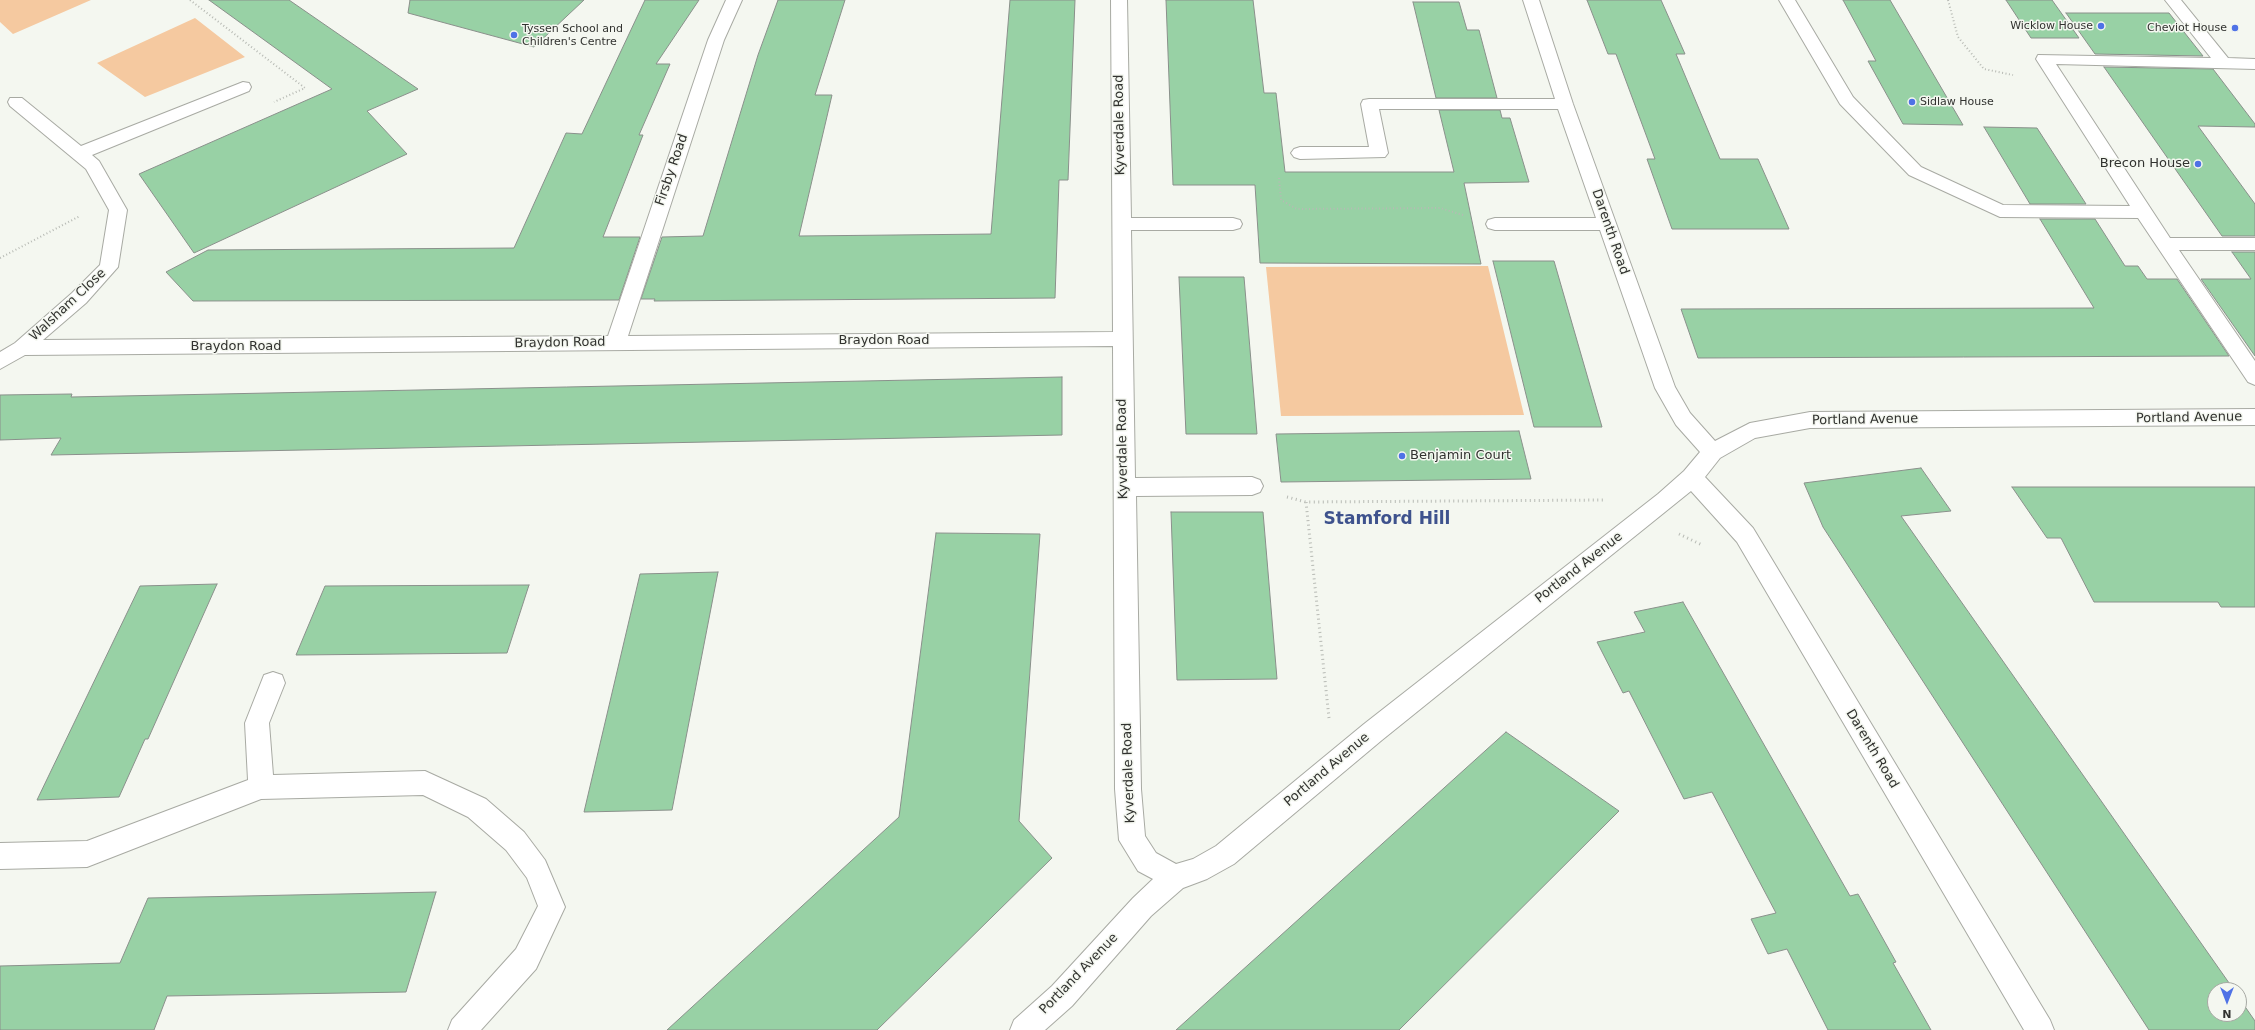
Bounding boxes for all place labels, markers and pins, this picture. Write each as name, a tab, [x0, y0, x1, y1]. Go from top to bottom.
place label: Wicklow House	[2010, 19, 2093, 33]
marker: Wicklow House	[2096, 21, 2106, 31]
place label: Cheviot House	[2147, 21, 2227, 35]
place label: Tyssen School and Children's Centre	[522, 22, 623, 48]
marker: Cheviot House	[2230, 23, 2240, 33]
marker: Tyssen School and Children's Centre	[509, 30, 519, 40]
place label: Sidlaw House	[1920, 95, 1994, 109]
marker: Sidlaw House	[1907, 97, 1917, 107]
place label: Brecon House	[2100, 156, 2190, 172]
marker: Brecon House	[2193, 159, 2203, 169]
place label: Benjamin Court	[1410, 448, 1511, 464]
marker: Benjamin Court	[1397, 451, 1407, 461]

